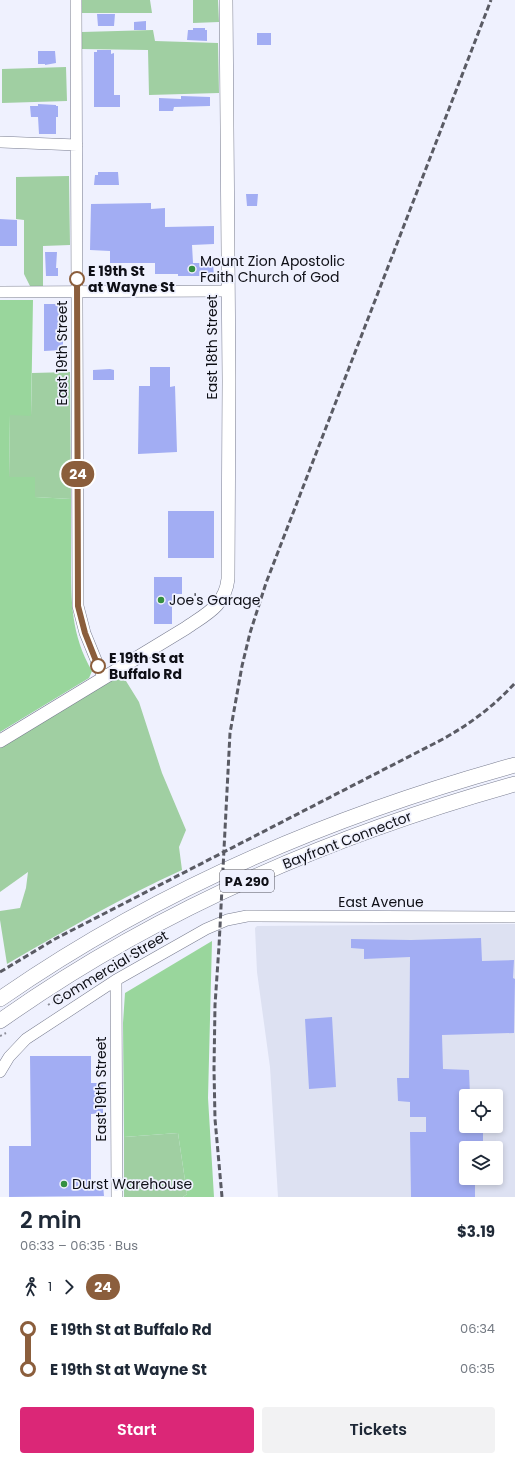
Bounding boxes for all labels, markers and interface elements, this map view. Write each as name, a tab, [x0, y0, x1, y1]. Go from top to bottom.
place label: Mount Zion Apostolic Faith Church of God	[200, 251, 345, 287]
place label: E 19th St at Wayne St	[88, 261, 175, 297]
marker: Mount Zion Apostolic Faith Church of God	[187, 264, 197, 274]
marker: E 19th St at Wayne St	[69, 271, 85, 287]
street label: East 18th Street	[202, 295, 222, 399]
street label: East 19th Street	[52, 301, 72, 405]
line badge: 24	[60, 461, 96, 487]
text: 24	[69, 464, 87, 484]
place label: Joe's Garage	[169, 590, 261, 610]
marker: Joe's Garage	[156, 595, 166, 605]
place label: E 19th St at Buffalo Rd	[109, 648, 184, 684]
marker: E 19th St at Buffalo Rd	[90, 658, 106, 674]
street label: Bayfront Connector	[280, 806, 414, 874]
road number: PA 290	[220, 870, 274, 892]
street label: East Avenue	[338, 892, 424, 912]
street label: Commercial Street	[48, 925, 172, 1011]
street label: East 19th Street	[91, 1037, 111, 1141]
map controls	[459, 1089, 503, 1185]
button: locate	[459, 1089, 503, 1133]
button: layers	[459, 1141, 503, 1185]
place label: Durst Warehouse	[72, 1174, 192, 1194]
marker: Durst Warehouse	[59, 1179, 69, 1189]
text: 2 min	[20, 1205, 82, 1236]
text: $3.19	[457, 1221, 495, 1242]
text: 06:33 – 06:35 · Bus	[20, 1236, 138, 1255]
icon: walk	[20, 1276, 42, 1298]
icon: forward	[58, 1276, 80, 1298]
text: 1	[48, 1277, 52, 1296]
text: 24	[94, 1277, 112, 1297]
text: E 19th St at Buffalo Rd	[50, 1319, 212, 1340]
text: 06:34	[460, 1319, 495, 1338]
text: E 19th St at Wayne St	[50, 1359, 207, 1380]
text: 06:35	[460, 1359, 495, 1378]
button: Start	[20, 1407, 254, 1453]
button: Tickets	[262, 1407, 495, 1453]

